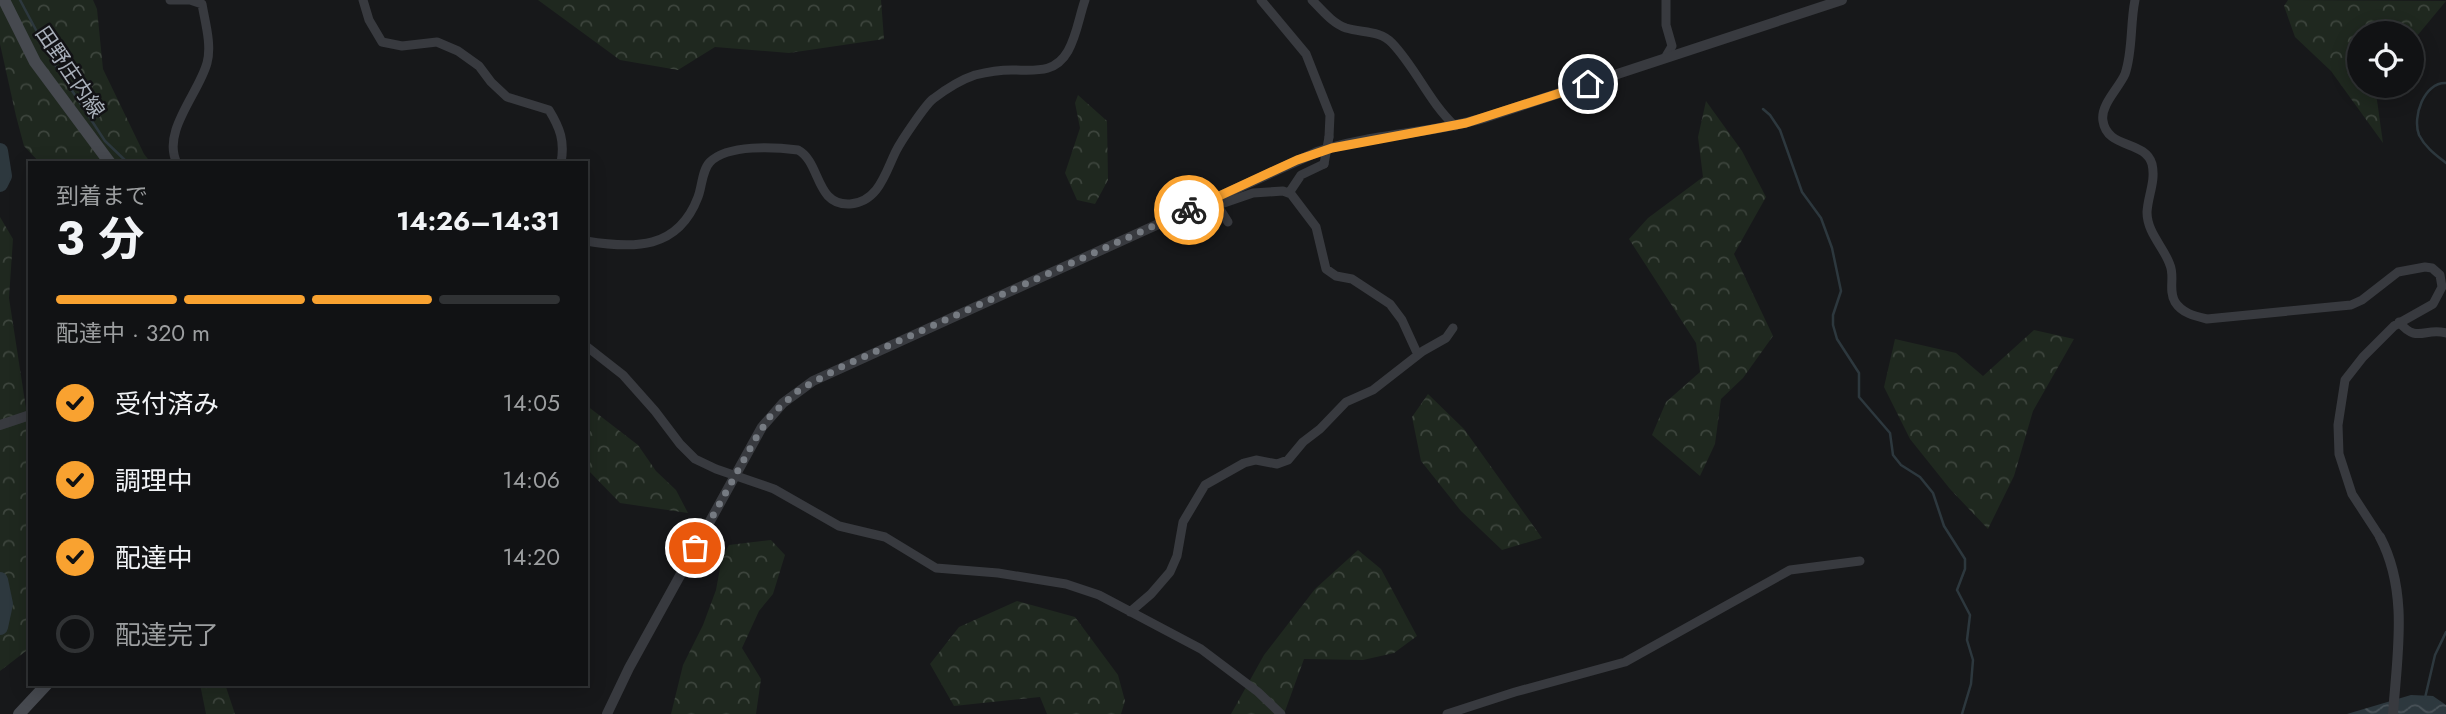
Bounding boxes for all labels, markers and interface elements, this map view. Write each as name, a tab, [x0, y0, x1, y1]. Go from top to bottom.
street label: 田野庄内線	[28, 20, 112, 124]
map controls	[2347, 21, 2424, 98]
button: locate	[2347, 21, 2424, 98]
pin	[1558, 54, 1618, 114]
icon: home	[1569, 65, 1607, 103]
courier	[1154, 175, 1224, 245]
text: 到着まで	[56, 179, 148, 213]
icon: bike	[1170, 191, 1208, 229]
text: 14:26–14:31	[396, 202, 560, 240]
text: 3 分	[56, 206, 144, 272]
text: 配達中 · 320 m	[56, 316, 210, 350]
icon: check	[56, 384, 94, 422]
text: 受付済み	[115, 385, 219, 423]
text: 14:05	[503, 386, 560, 420]
icon: check	[56, 461, 94, 499]
text: 調理中	[115, 462, 193, 500]
text: 14:06	[502, 463, 560, 497]
pin	[665, 518, 725, 578]
icon: bag	[676, 529, 714, 567]
icon: check	[56, 538, 94, 576]
text: 配達中	[115, 539, 193, 577]
text: 14:20	[502, 540, 560, 574]
text: 配達完了	[115, 616, 219, 654]

